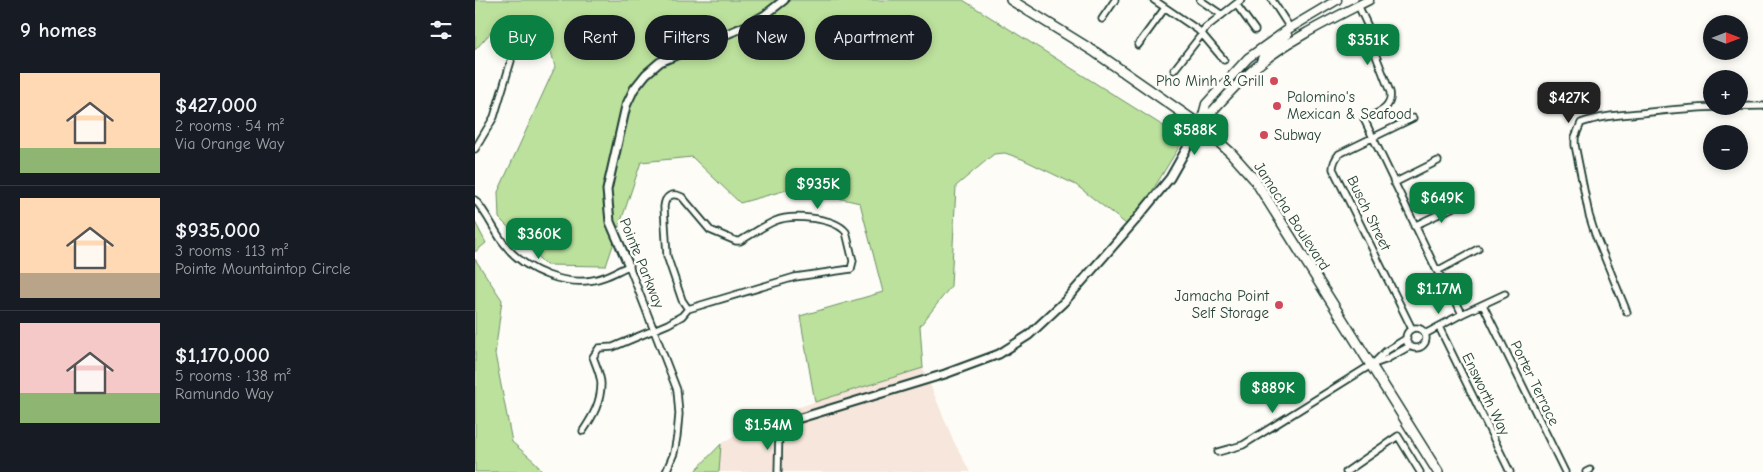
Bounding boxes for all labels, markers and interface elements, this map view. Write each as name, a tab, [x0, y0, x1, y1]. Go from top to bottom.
chip: Buy	[490, 15, 554, 60]
chip: Rent	[564, 15, 635, 60]
chip: Filters	[645, 15, 728, 60]
chip: New	[738, 15, 805, 60]
chip: Apartment	[815, 15, 932, 60]
north arrow	[1703, 15, 1747, 60]
map controls	[1703, 15, 1748, 170]
icon: filters	[427, 16, 455, 44]
text: 9 homes	[20, 18, 96, 42]
pin: $351K	[1333, 23, 1403, 66]
text: $351K	[1347, 31, 1389, 49]
button: +	[1703, 70, 1748, 115]
place label: Pho Minh & Grill	[1156, 72, 1264, 90]
marker: Pho Minh & Grill	[1268, 75, 1280, 87]
pin: $427K	[1534, 82, 1604, 124]
place label: Palomino's Mexican & Seafood	[1287, 88, 1412, 123]
text: $427K	[1548, 89, 1590, 107]
icon: home	[60, 93, 120, 153]
text: $427,000	[175, 93, 257, 117]
marker: Palomino's Mexican & Seafood	[1271, 100, 1283, 112]
pin: $588K	[1160, 114, 1230, 156]
text: 2 rooms · 54 m²	[175, 117, 284, 135]
text: $588K	[1173, 121, 1217, 139]
button: −	[1703, 125, 1748, 170]
place label: Subway	[1274, 126, 1321, 144]
marker: Subway	[1258, 129, 1270, 141]
text: Via Orange Way	[175, 135, 284, 153]
street label: Jamacha Boulevard	[1250, 158, 1334, 274]
pin: $935K	[783, 168, 853, 210]
street label: Busch Street	[1343, 173, 1395, 254]
text: $935K	[796, 175, 840, 193]
pin: $649K	[1407, 182, 1477, 224]
text: $649K	[1421, 189, 1463, 207]
street label: Pointe Parkway	[616, 215, 668, 311]
icon: home	[60, 218, 120, 278]
text: $935,000	[175, 218, 260, 242]
pin: $360K	[504, 218, 574, 260]
text: $360K	[517, 225, 561, 243]
text: 3 rooms · 113 m²	[175, 242, 288, 260]
text: Pointe Mountaintop Circle	[175, 260, 350, 278]
pin: $1.17M	[1398, 272, 1480, 315]
text: $1.17M	[1416, 280, 1462, 298]
place label: Jamacha Point Self Storage	[1175, 287, 1270, 322]
marker: Jamacha Point Self Storage	[1273, 299, 1285, 311]
street label: Porter Terrace	[1507, 338, 1564, 429]
icon: home	[60, 343, 120, 403]
text: $1,170,000	[175, 343, 270, 367]
street label: Ensworth Way	[1458, 350, 1514, 439]
text: 5 rooms · 138 m²	[175, 367, 291, 385]
pin: $889K	[1238, 372, 1308, 414]
text: $889K	[1251, 379, 1295, 397]
text: Ramundo Way	[175, 385, 273, 403]
pin: $1.54M	[727, 408, 809, 451]
text: $1.54M	[744, 416, 792, 434]

